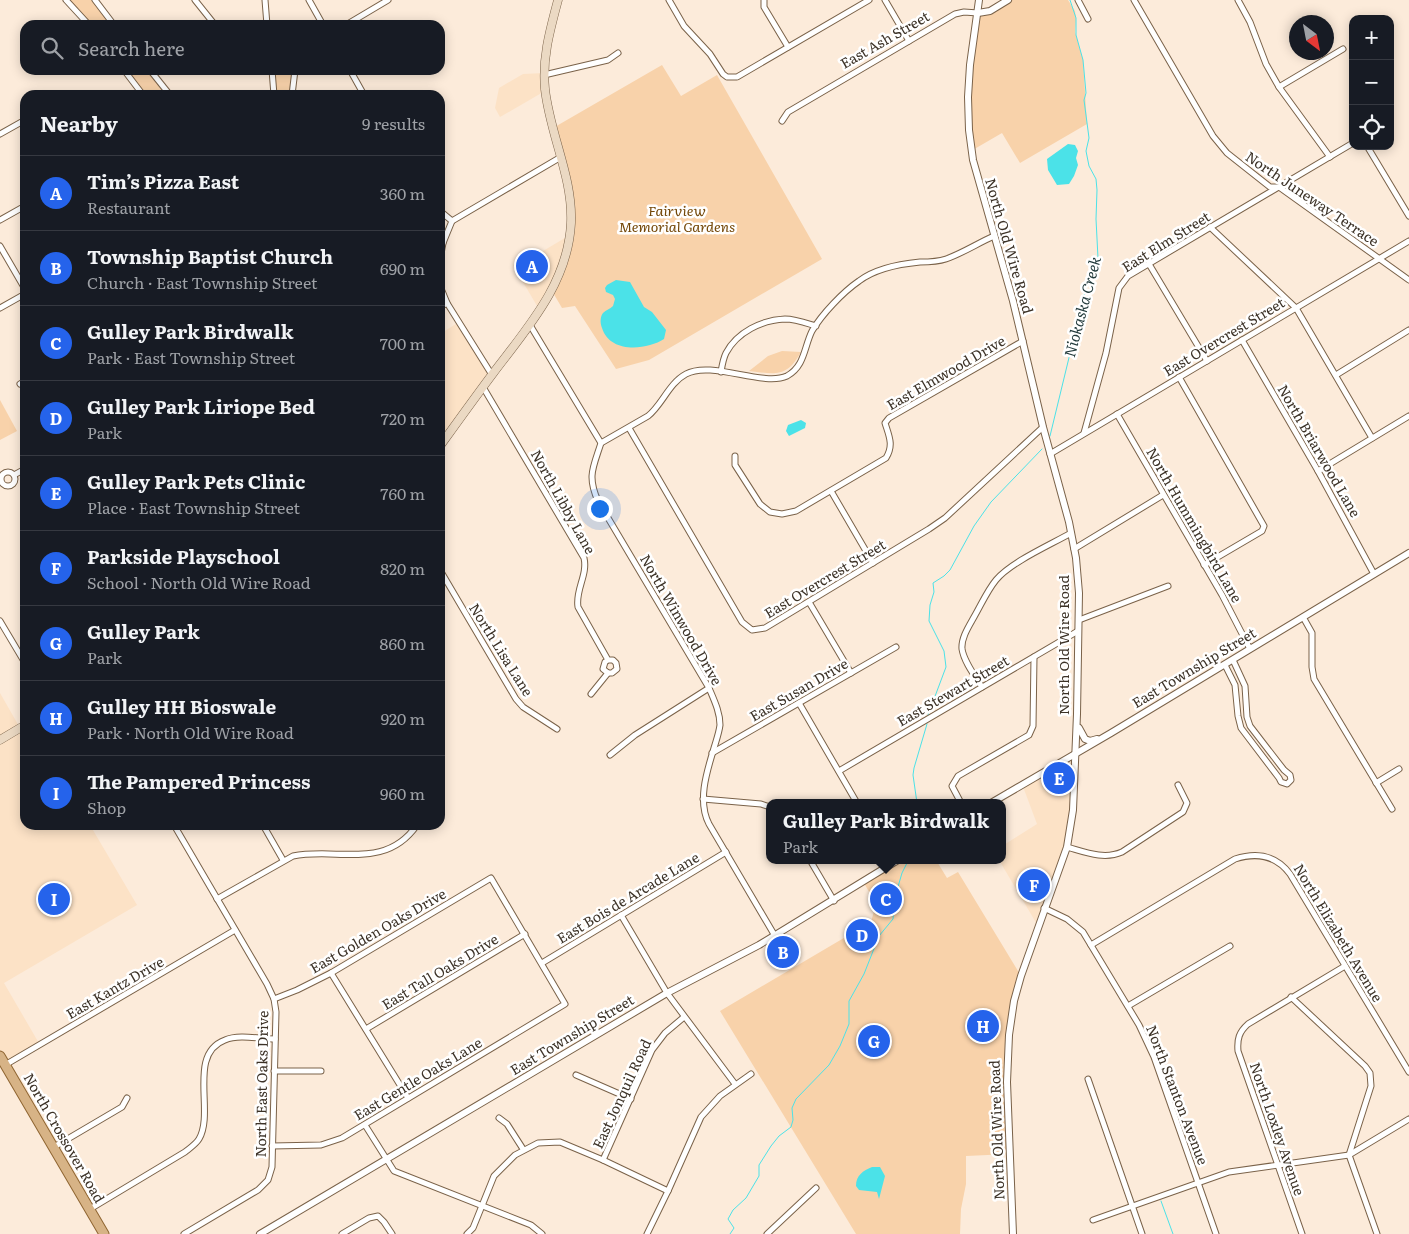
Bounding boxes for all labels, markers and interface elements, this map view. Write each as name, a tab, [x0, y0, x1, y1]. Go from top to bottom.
street label: East Ash Street	[836, 5, 933, 73]
north arrow	[1289, 15, 1334, 60]
map controls	[1349, 15, 1394, 150]
button: +	[1349, 15, 1394, 60]
search box	[20, 20, 445, 75]
icon: search	[38, 34, 66, 62]
text: Search here	[78, 34, 185, 62]
button: −	[1349, 60, 1394, 105]
button: locate	[1349, 105, 1394, 150]
text: Nearby	[40, 107, 118, 138]
text: 9 results	[362, 111, 425, 135]
street label: North Juneway Terrace	[1242, 146, 1383, 250]
text: Tim’s Pizza East	[87, 167, 239, 195]
street label: North Old Wire Road	[981, 176, 1039, 316]
text: A	[50, 181, 62, 205]
text: 360 m	[380, 181, 425, 205]
text: Restaurant	[87, 195, 171, 219]
park label: Fairview Memorial Gardens	[619, 200, 735, 236]
street label: East Elm Street	[1117, 206, 1214, 276]
text: Township Baptist Church	[87, 242, 333, 270]
pin: A	[516, 247, 548, 285]
water label: Niokaska Creek	[1057, 253, 1106, 359]
text: B	[50, 256, 62, 280]
text: 690 m	[380, 256, 425, 280]
text: Church · East Township Street	[87, 270, 317, 294]
street label: East Overcrest Street	[1159, 292, 1288, 380]
text: Gulley Park Birdwalk	[87, 317, 293, 345]
street label: East Elmwood Drive	[883, 330, 1008, 414]
text: C	[50, 331, 62, 355]
text: 700 m	[380, 331, 425, 355]
text: Park · East Township Street	[87, 345, 295, 369]
street label: North Briarwood Lane	[1274, 380, 1366, 521]
text: Gulley Park Liriope Bed	[87, 392, 315, 420]
text: D	[50, 406, 62, 430]
text: 720 m	[381, 406, 425, 430]
text: Park	[87, 420, 122, 444]
street label: North Hummingbird Lane	[1142, 443, 1248, 606]
street label: North Libby Lane	[527, 446, 601, 557]
text: Gulley Park Pets Clinic	[87, 467, 305, 495]
text: E	[51, 481, 61, 505]
text: 760 m	[380, 481, 425, 505]
text: Place · East Township Street	[87, 495, 300, 519]
your location	[587, 496, 613, 522]
street label: East Overcrest Street	[760, 534, 889, 622]
text: Parkside Playschool	[87, 542, 280, 570]
street label: North Winwood Drive	[636, 550, 728, 689]
text: F	[51, 556, 61, 580]
text: 820 m	[380, 556, 425, 580]
text: School · North Old Wire Road	[87, 570, 311, 594]
street label: North Old Wire Road	[1053, 575, 1073, 715]
street label: North Lisa Lane	[465, 599, 539, 700]
text: Gulley Park	[87, 617, 200, 645]
street label: East Township Street	[1128, 622, 1259, 712]
text: G	[50, 631, 62, 655]
text: 860 m	[380, 631, 425, 655]
text: Park	[87, 645, 122, 669]
street label: East Stewart Street	[893, 650, 1013, 730]
street label: East Susan Drive	[746, 653, 851, 725]
text: Gulley HH Bioswale	[87, 692, 276, 720]
text: H	[49, 706, 63, 730]
text: 920 m	[381, 706, 425, 730]
text: Park · North Old Wire Road	[87, 720, 294, 744]
pin: E	[1043, 759, 1075, 797]
text: The Pampered Princess	[87, 767, 310, 795]
text: I	[53, 781, 59, 805]
text: 960 m	[380, 781, 425, 805]
text: Shop	[87, 795, 126, 819]
popup	[766, 799, 1006, 864]
text: Gulley Park Birdwalk	[783, 806, 989, 834]
text: Park	[783, 834, 818, 858]
street label: East Bois de Arcade Lane	[553, 847, 702, 948]
street label: North Elizabeth Avenue	[1290, 860, 1388, 1005]
pin: F	[1018, 866, 1050, 904]
pin: I	[38, 880, 70, 918]
pin: C	[870, 880, 902, 918]
street label: East Golden Oaks Drive	[306, 883, 449, 977]
pin: D	[846, 916, 878, 954]
street label: East Tall Oaks Drive	[377, 928, 501, 1014]
pin: B	[767, 933, 799, 971]
street label: East Kantz Drive	[62, 951, 167, 1023]
street label: East Township Street	[506, 989, 637, 1079]
pin: H	[967, 1007, 999, 1045]
street label: North East Oaks Drive	[250, 1010, 272, 1158]
pin: G	[858, 1022, 890, 1060]
street label: North Stanton Avenue	[1142, 1022, 1214, 1167]
street label: East Gentle Oaks Lane	[350, 1032, 485, 1124]
street label: East Jonquil Road	[587, 1035, 655, 1152]
street label: North Old Wire Road	[984, 1059, 1008, 1200]
street label: North Loxley Avenue	[1246, 1059, 1310, 1198]
street label: North Crossover Road	[20, 1069, 110, 1206]

